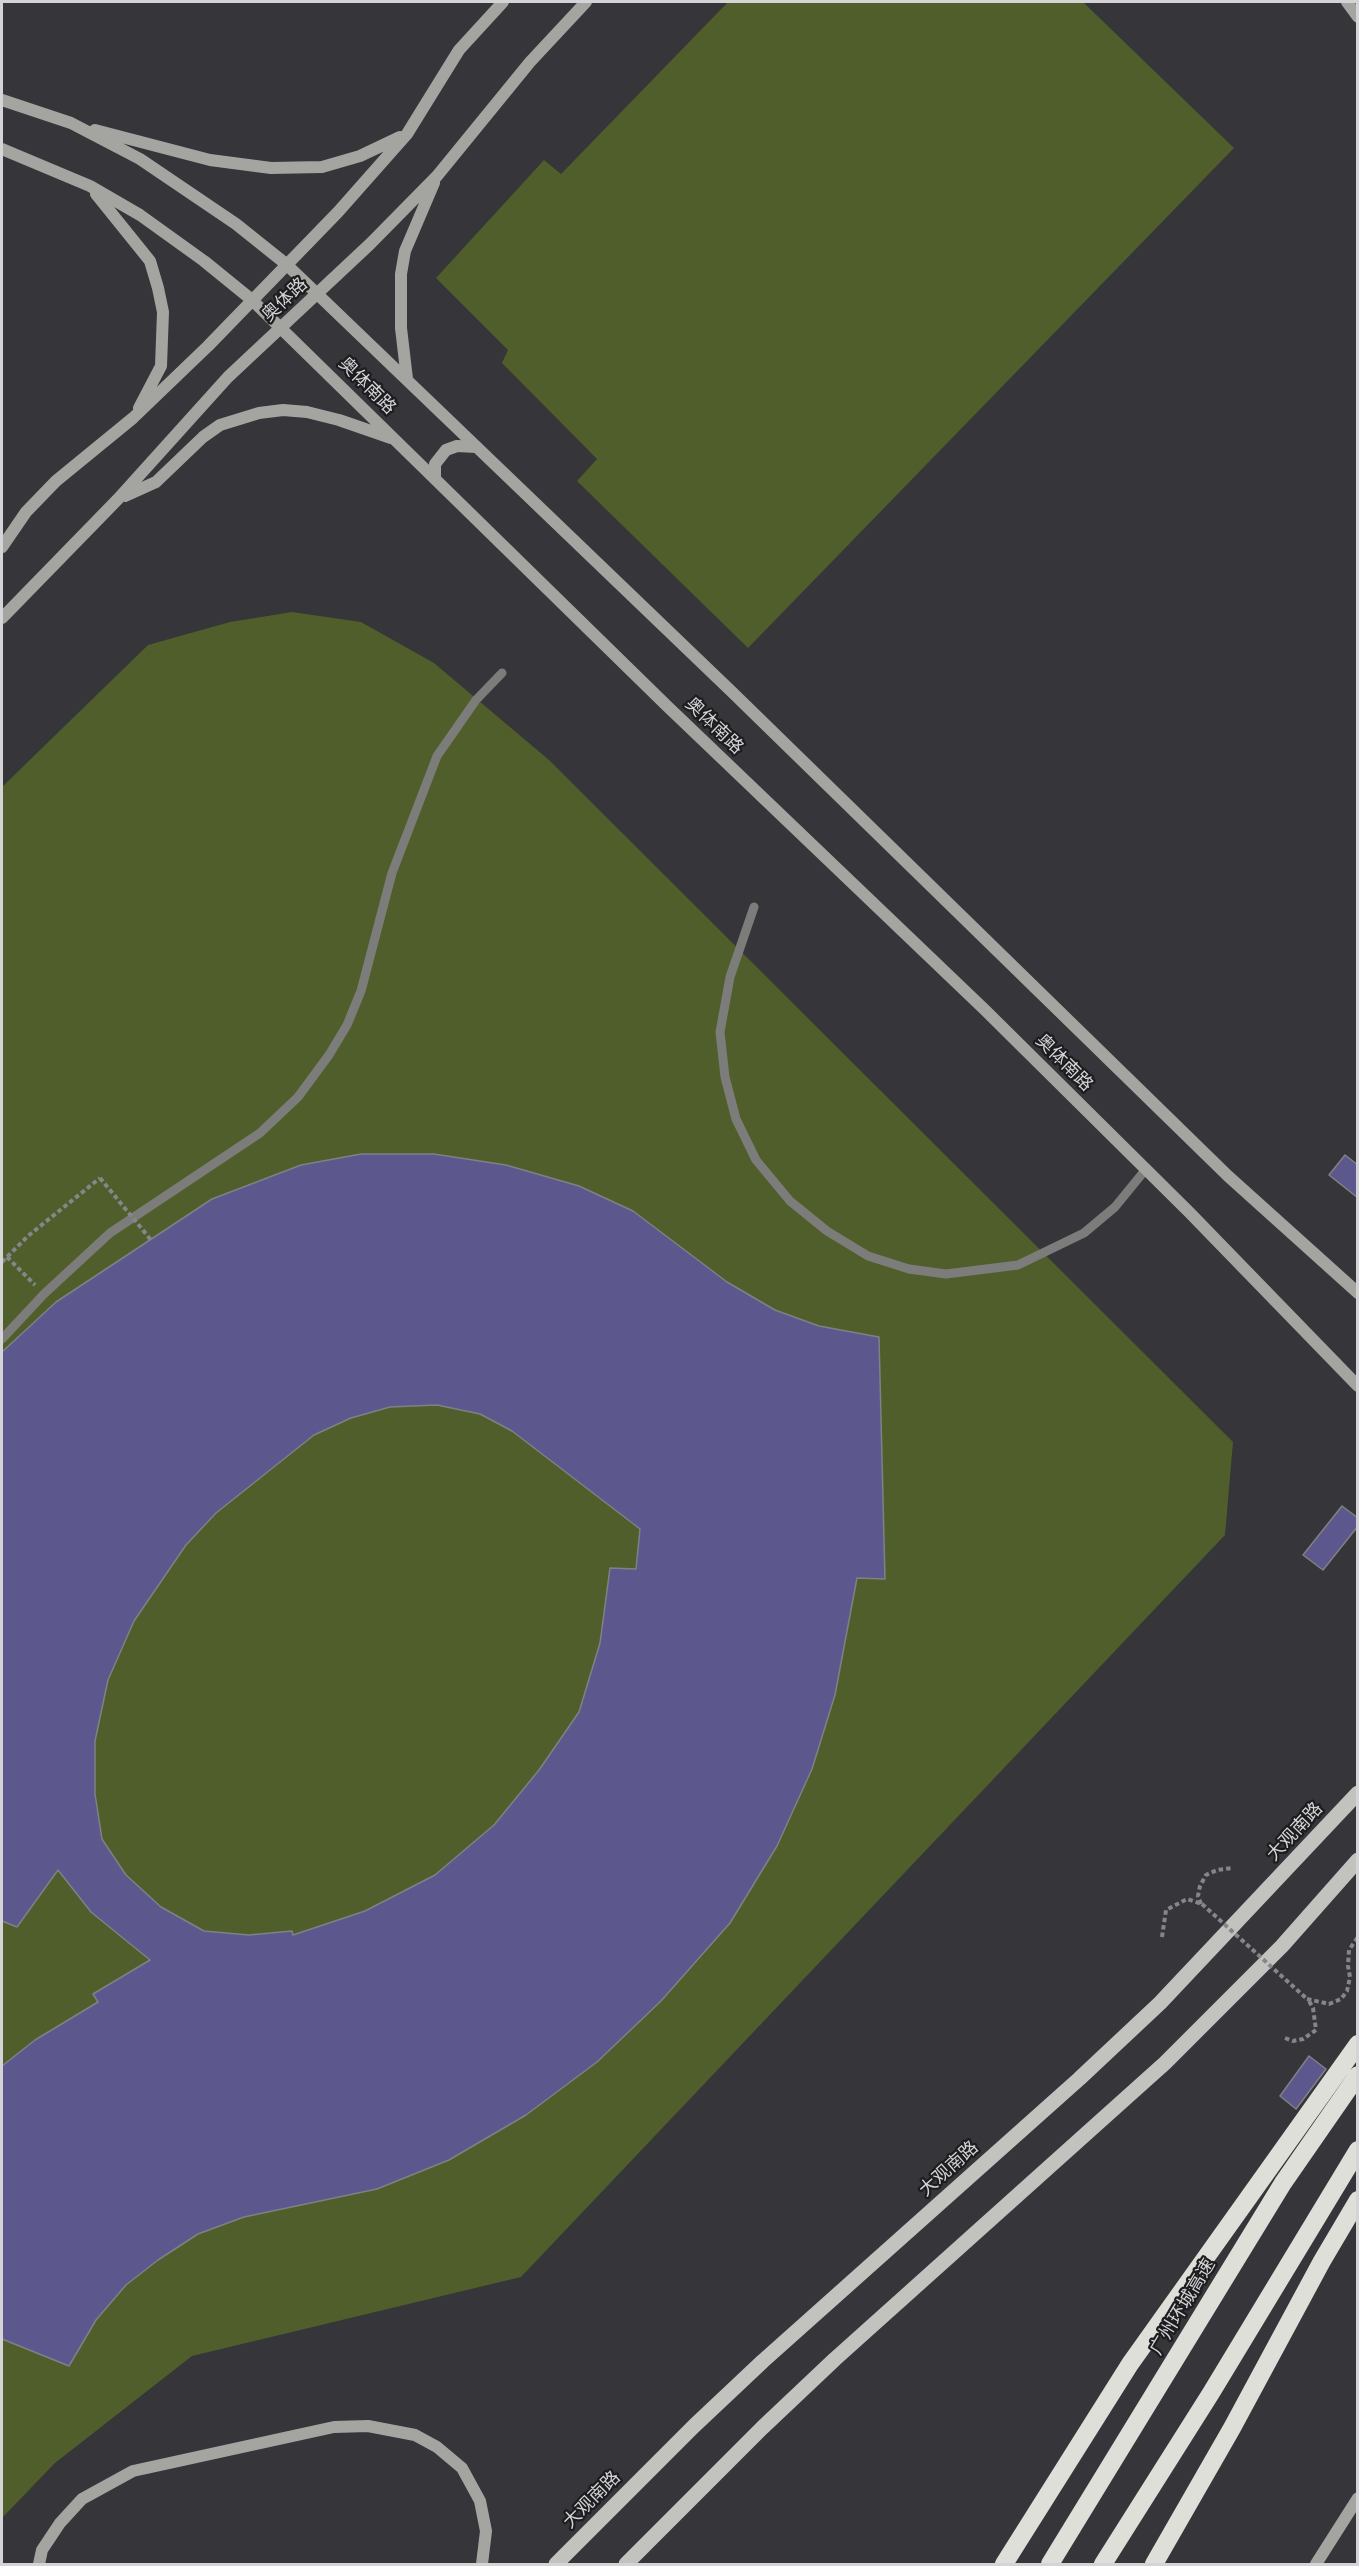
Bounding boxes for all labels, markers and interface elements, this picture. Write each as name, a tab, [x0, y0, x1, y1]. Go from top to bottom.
street label: 奥体路	[258, 274, 312, 326]
street label: 奥体南路	[334, 353, 400, 419]
street label: 奥体南路	[681, 693, 747, 759]
street label: 奥体南路	[1031, 1030, 1097, 1096]
street label: 大观南路	[1263, 1798, 1327, 1866]
street label: 大观南路	[915, 2137, 983, 2201]
street label: 广州环城高速	[1146, 2255, 1220, 2359]
street label: 大观南路	[559, 2467, 625, 2533]

